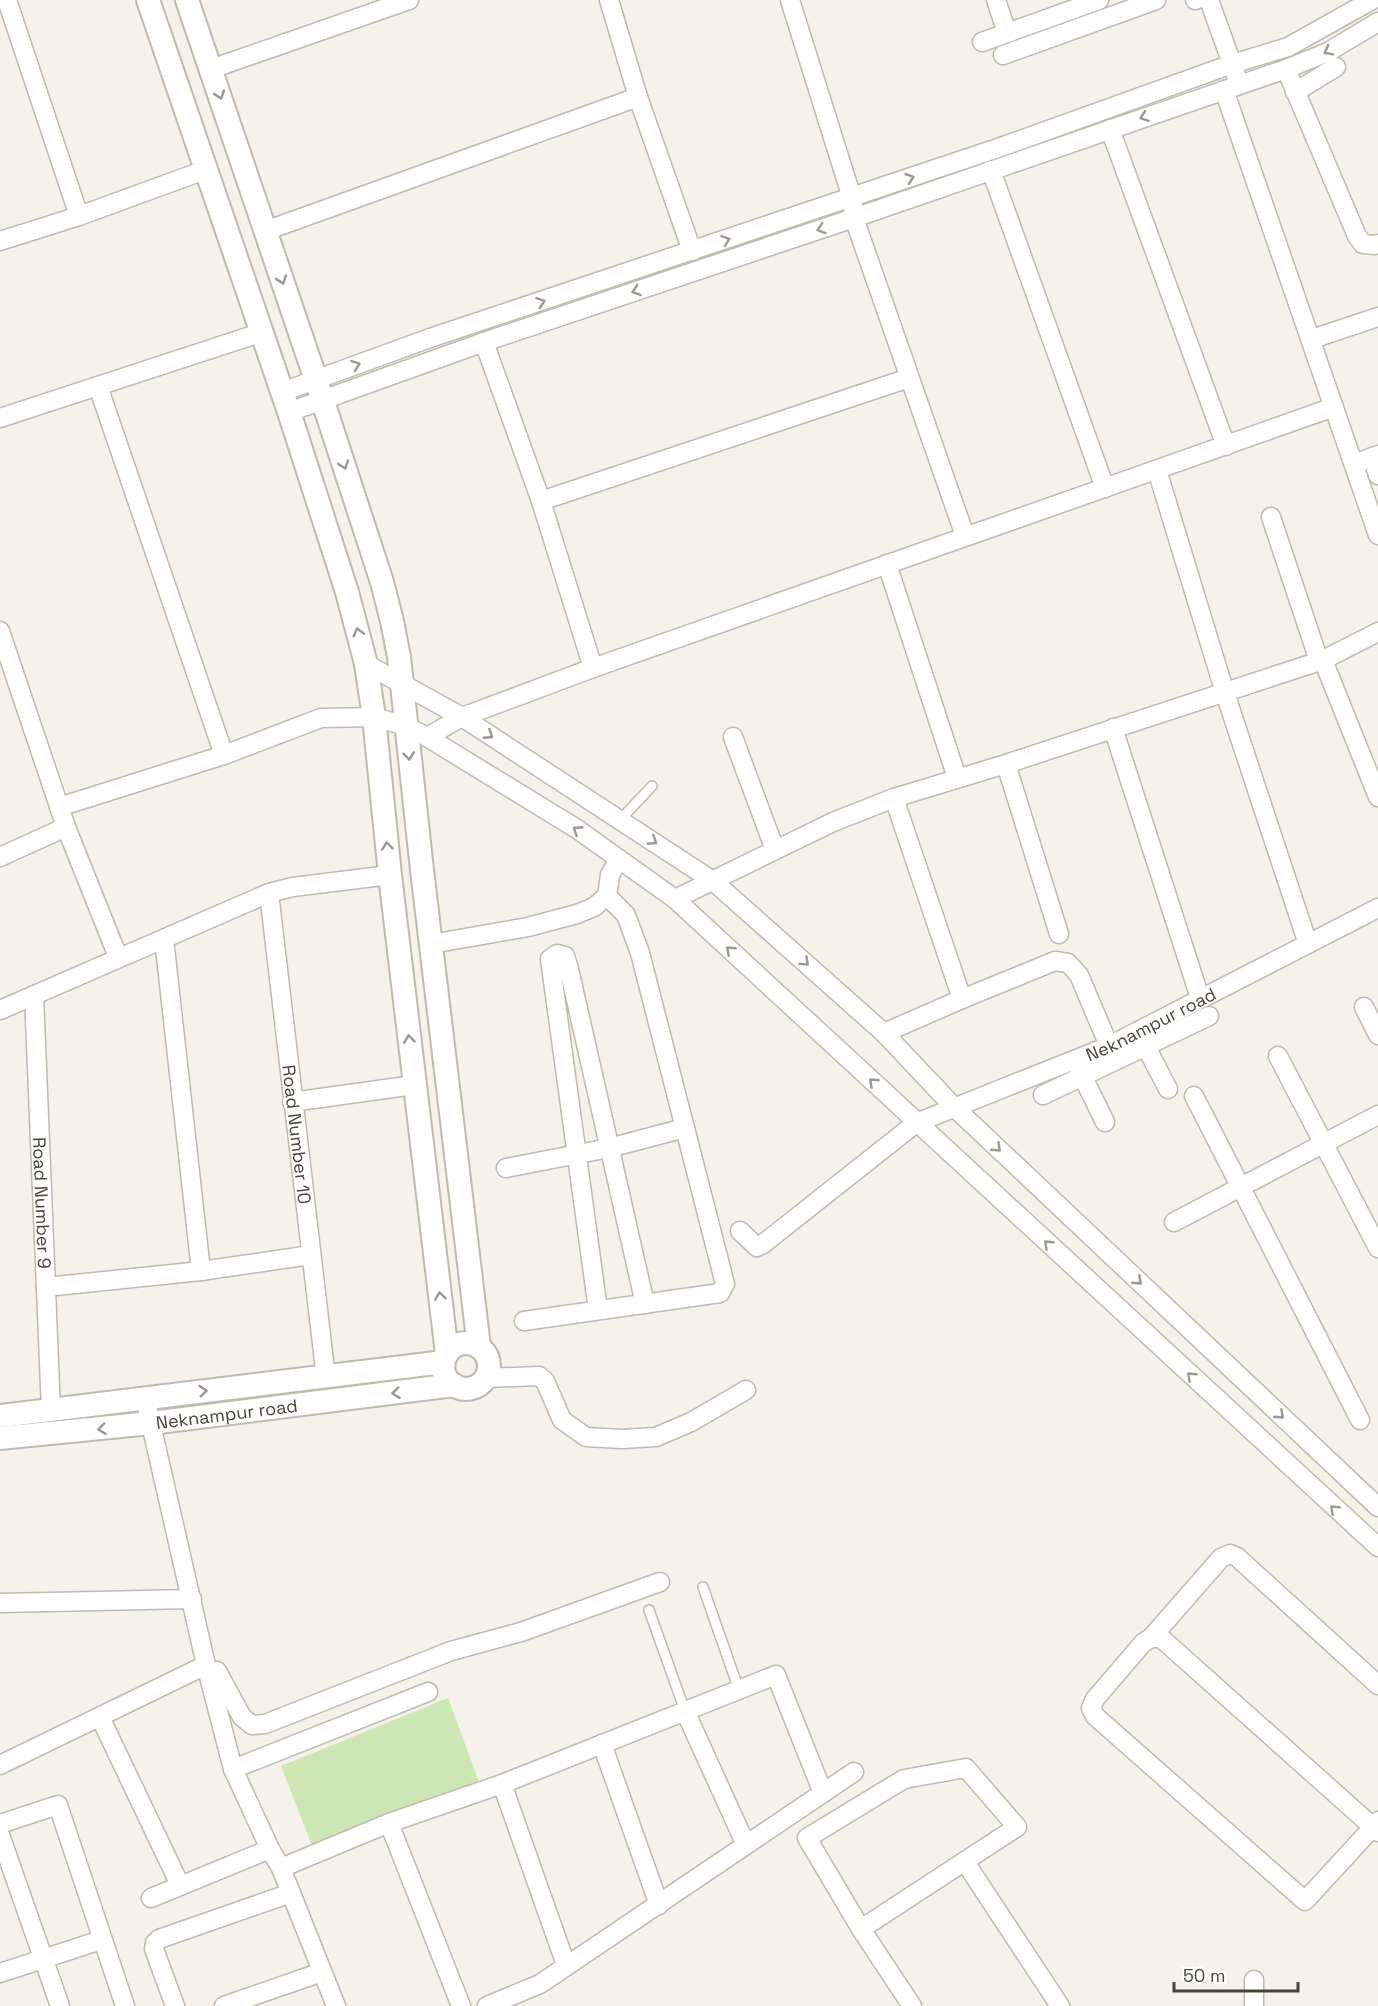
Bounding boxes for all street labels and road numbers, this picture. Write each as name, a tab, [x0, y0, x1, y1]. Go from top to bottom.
street label: Neknampur road	[1082, 982, 1220, 1066]
street label: Road Number 10	[278, 1063, 317, 1205]
street label: Road Number 9	[28, 1136, 57, 1269]
street label: Neknampur road	[155, 1393, 299, 1434]

